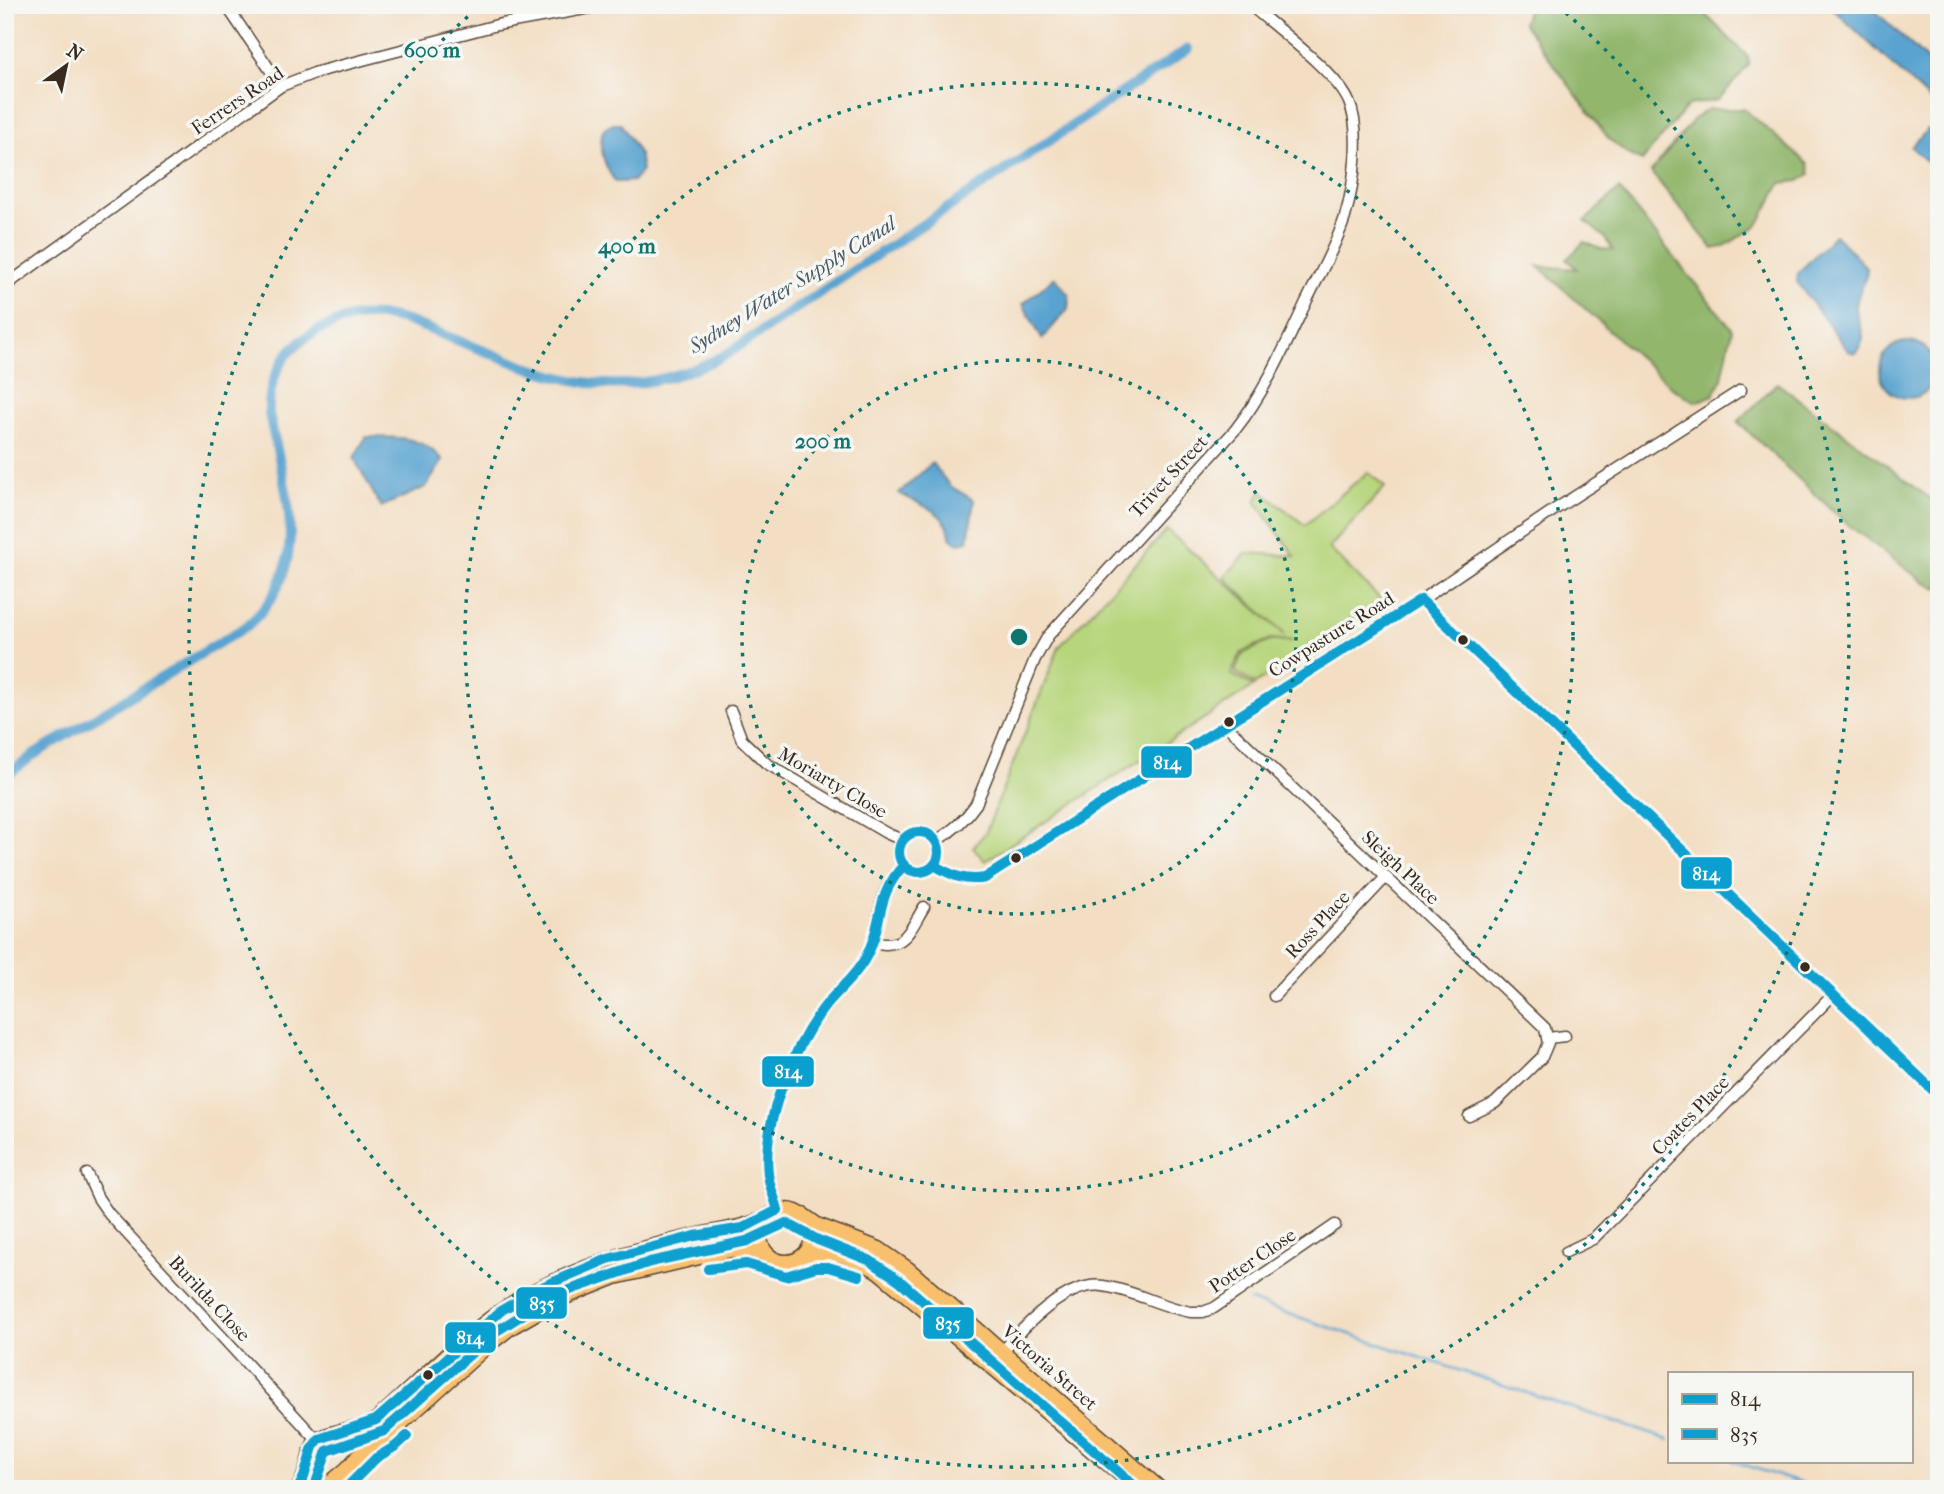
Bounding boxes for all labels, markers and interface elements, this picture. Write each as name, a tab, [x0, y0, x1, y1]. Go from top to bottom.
north arrow	[32, 32, 102, 102]
text: 600 m	[404, 38, 461, 62]
text: N	[63, 39, 87, 66]
street label: Ferrers Road	[187, 62, 288, 140]
water label: Sydney Water Supply Canal	[683, 210, 902, 359]
text: 400 m	[597, 234, 656, 259]
text: 200 m	[795, 429, 852, 453]
street label: Trivet Street	[1125, 431, 1213, 522]
street label: Cowpasture Road	[1265, 587, 1399, 682]
centre of rings	[1007, 625, 1031, 649]
unlabelled marker	[1456, 633, 1470, 647]
unlabelled marker	[1222, 715, 1236, 729]
street label: Moriarty Close	[774, 743, 891, 823]
line badge: 814	[1140, 745, 1193, 779]
text: 814	[1153, 752, 1182, 774]
street label: Sleigh Place	[1357, 826, 1444, 909]
unlabelled marker	[1009, 851, 1023, 865]
line badge: 814	[1680, 856, 1733, 890]
text: 814	[1692, 863, 1721, 885]
street label: Ross Place	[1281, 886, 1355, 963]
unlabelled marker	[1798, 960, 1812, 974]
line badge: 814	[761, 1055, 815, 1088]
text: 814	[774, 1061, 803, 1083]
street label: Coates Place	[1647, 1071, 1734, 1160]
street label: Potter Close	[1205, 1224, 1300, 1298]
street label: Burilda Close	[164, 1251, 255, 1346]
line badge: 835	[515, 1286, 568, 1320]
text: 835	[529, 1293, 555, 1315]
line badge: 835	[922, 1306, 975, 1340]
text: 835	[935, 1313, 961, 1335]
street label: Victoria Street	[996, 1320, 1102, 1415]
line badge: 814	[444, 1321, 497, 1354]
text: 814	[456, 1327, 485, 1349]
unlabelled marker	[421, 1368, 435, 1382]
legend	[1668, 1372, 1912, 1462]
text: 814	[1730, 1387, 1761, 1411]
text: 835	[1730, 1423, 1758, 1447]

